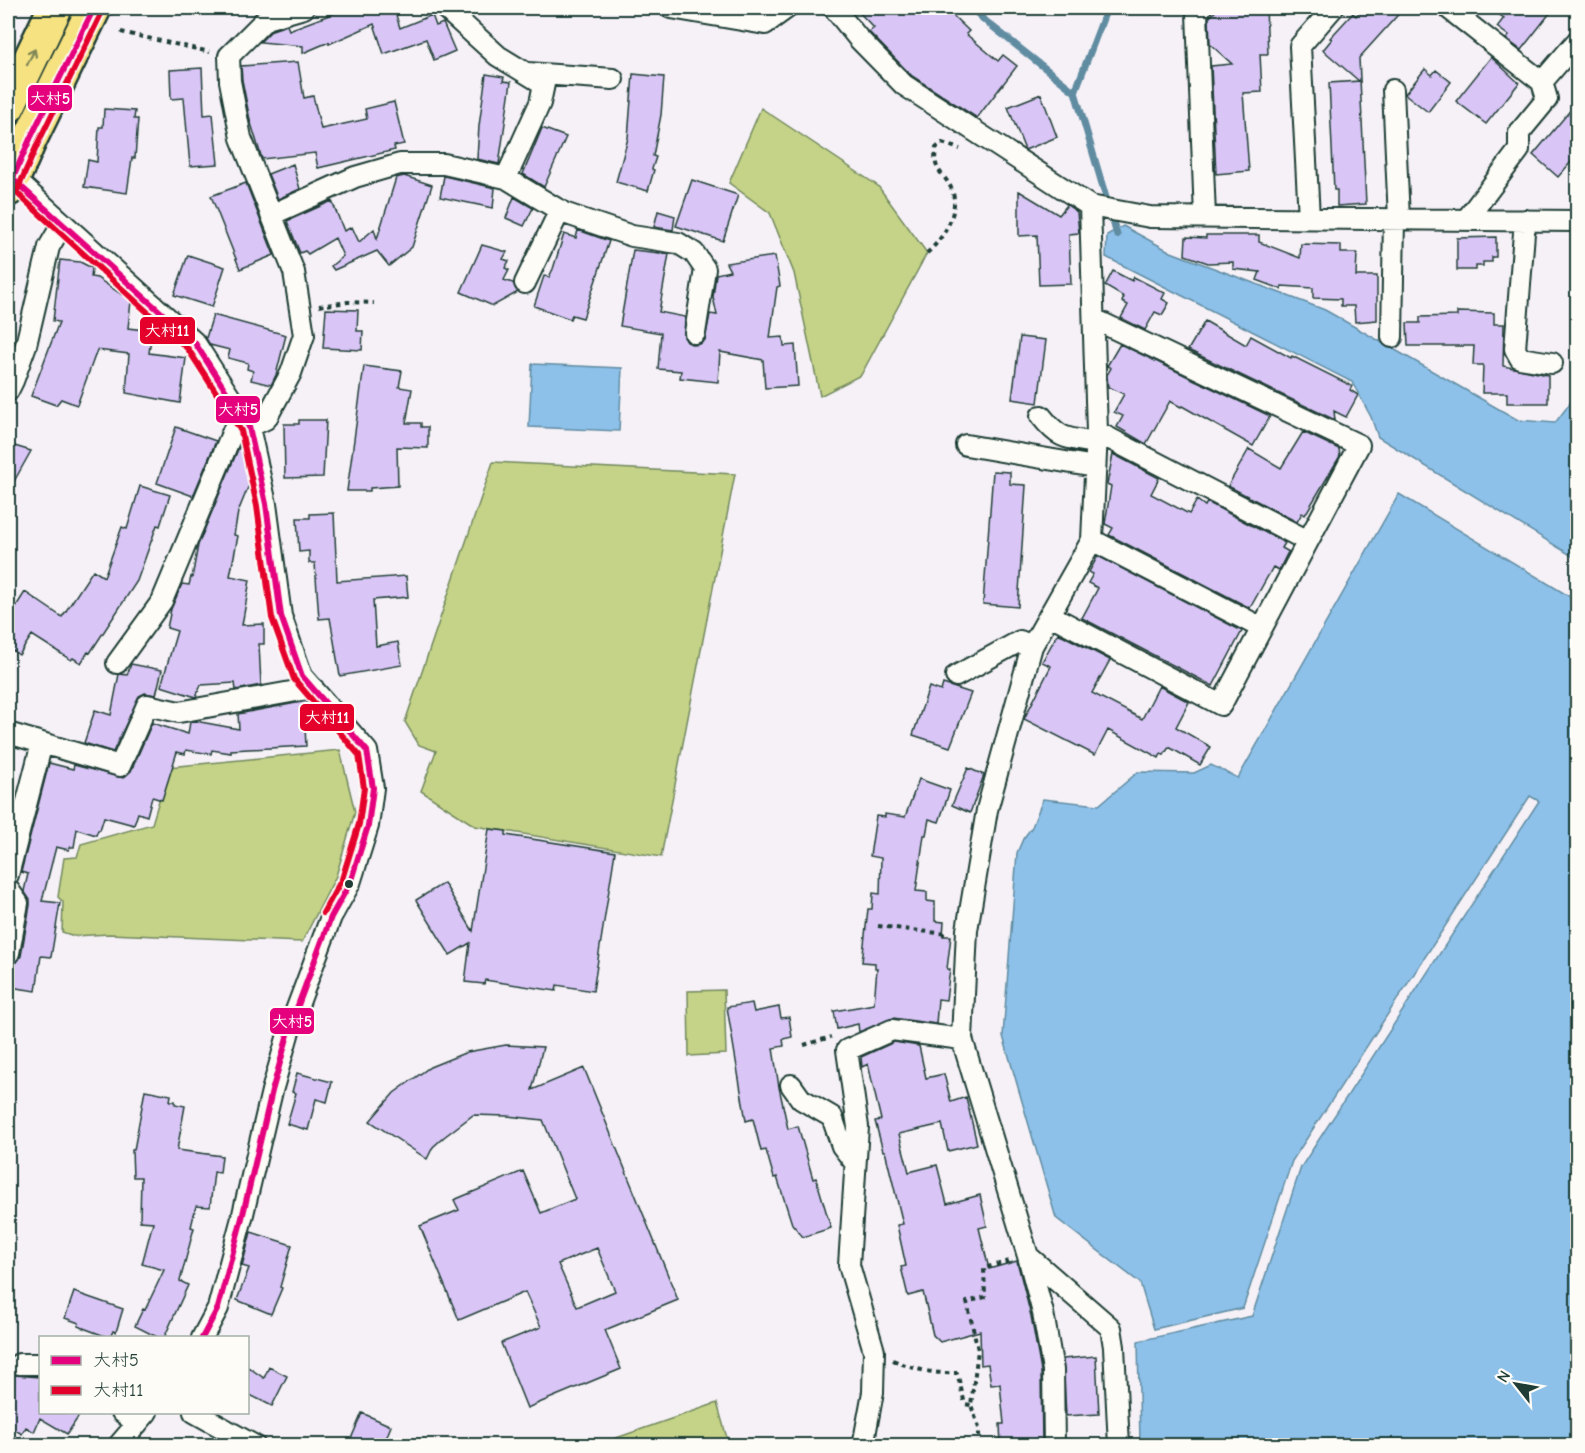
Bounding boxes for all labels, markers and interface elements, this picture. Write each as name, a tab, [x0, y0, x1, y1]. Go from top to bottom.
one-way arrow	[26, 48, 38, 66]
line badge: 大村5	[27, 84, 73, 112]
text: 大村5	[30, 90, 70, 108]
line badge: 大村11	[139, 316, 196, 345]
text: 大村11	[145, 322, 189, 340]
line badge: 大村5	[215, 395, 261, 424]
text: 大村5	[218, 401, 258, 419]
line badge: 大村11	[299, 703, 355, 732]
text: 大村11	[305, 709, 349, 727]
unlabelled marker	[343, 878, 355, 890]
line badge: 大村5	[269, 1007, 315, 1035]
text: 大村5	[272, 1013, 312, 1031]
legend	[39, 1336, 249, 1414]
text: 大村5	[93, 1350, 139, 1371]
north arrow	[1486, 1354, 1546, 1414]
text: N	[1494, 1368, 1514, 1386]
text: 大村11	[93, 1380, 143, 1401]

